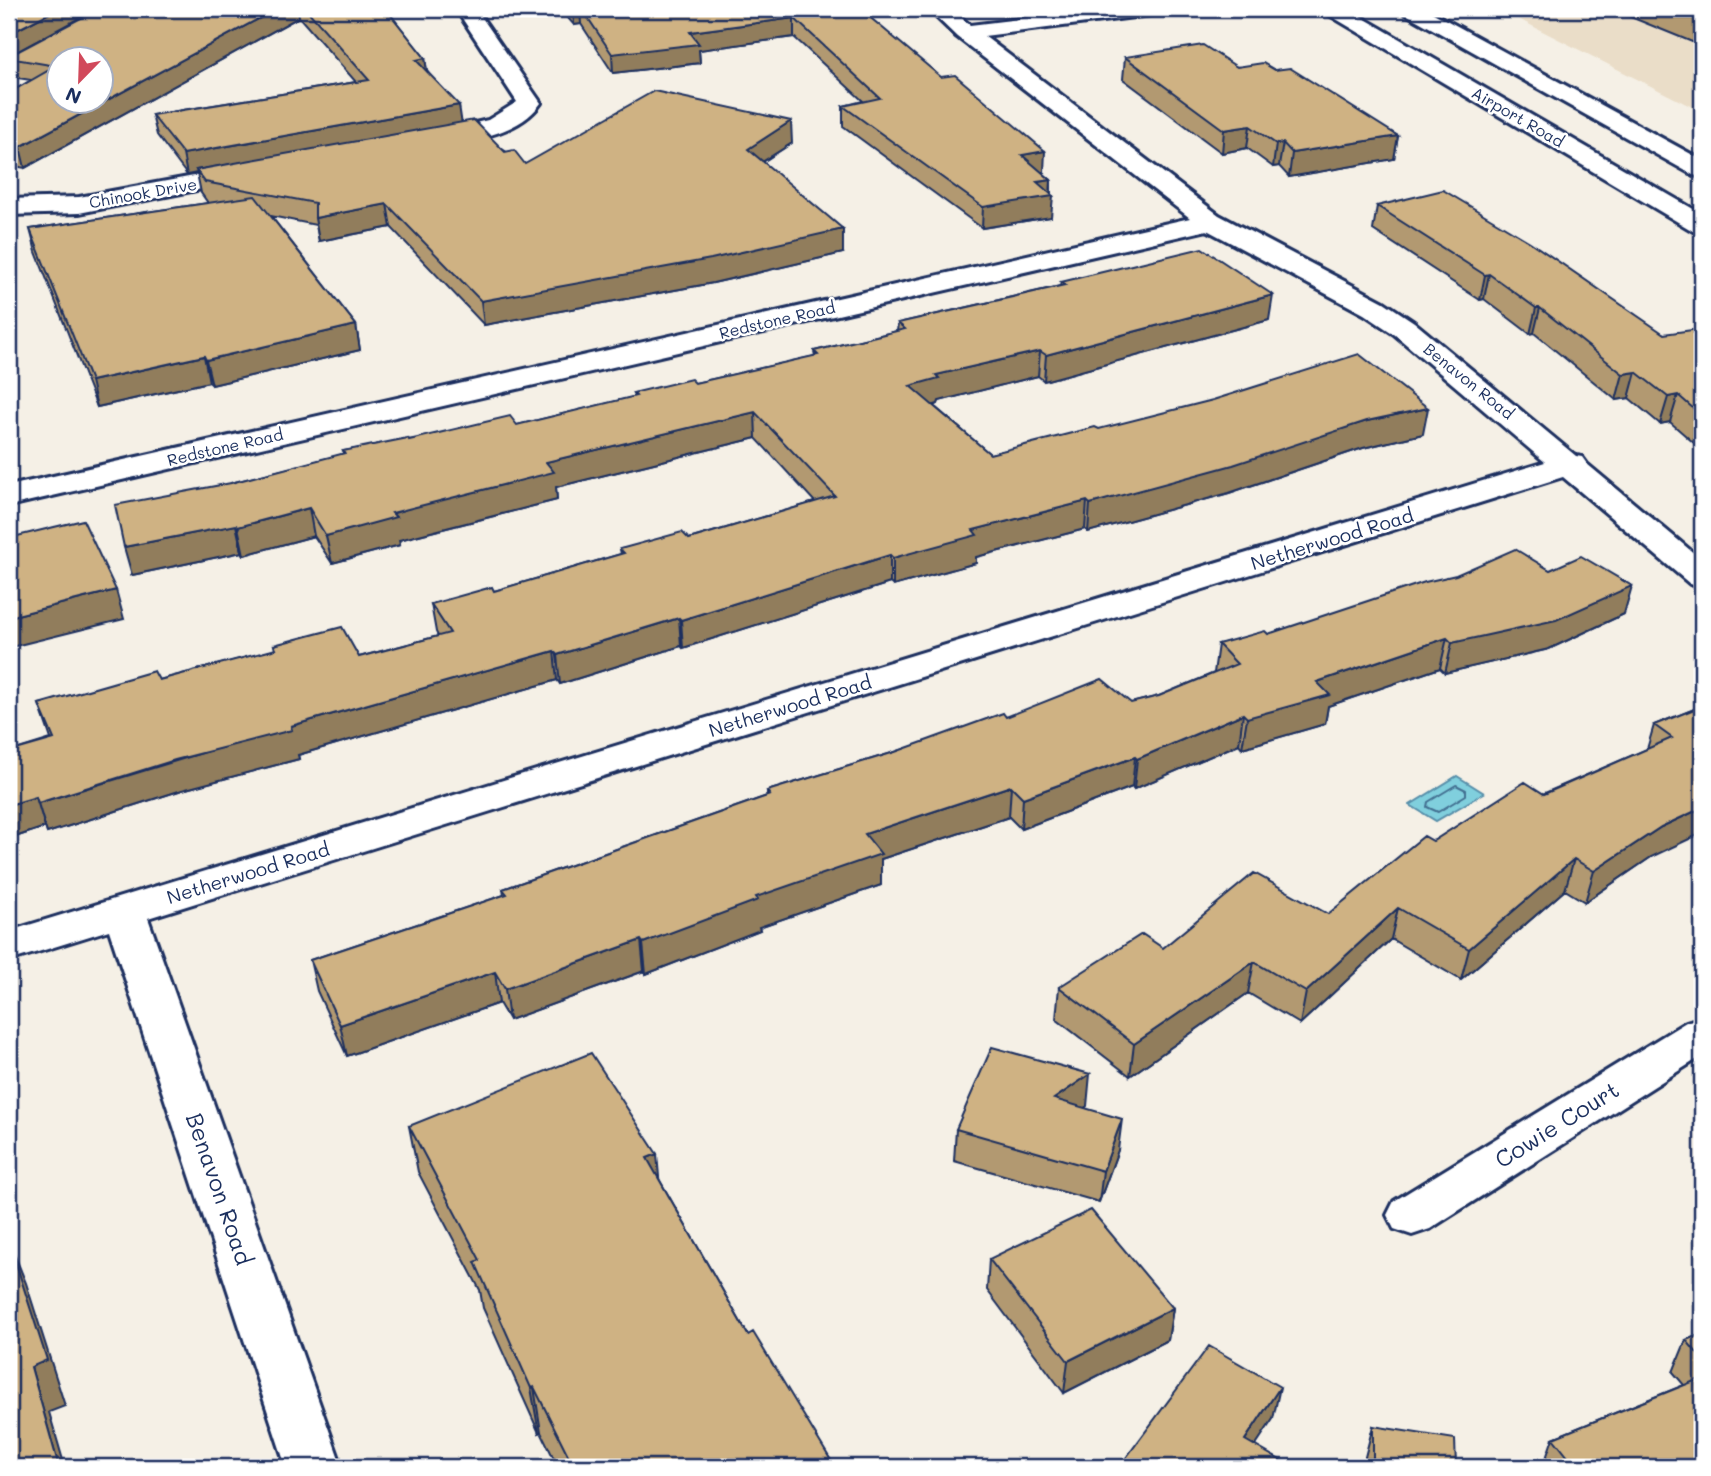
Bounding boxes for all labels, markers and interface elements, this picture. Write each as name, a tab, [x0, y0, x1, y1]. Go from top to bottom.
north arrow	[46, 46, 116, 116]
text: N	[62, 82, 85, 110]
street label: Airport Road	[1468, 82, 1568, 152]
street label: Chinook Drive	[87, 173, 198, 212]
street label: Redstone Road	[717, 296, 837, 343]
street label: Benavon Road	[1420, 338, 1519, 424]
street label: Redstone Road	[165, 423, 285, 470]
street label: Netherwood Road	[1247, 502, 1416, 575]
street label: Netherwood Road	[705, 669, 874, 742]
street label: Netherwood Road	[163, 836, 332, 909]
street label: Cowie Court	[1489, 1074, 1624, 1174]
street label: Benavon Road	[180, 1109, 260, 1269]

